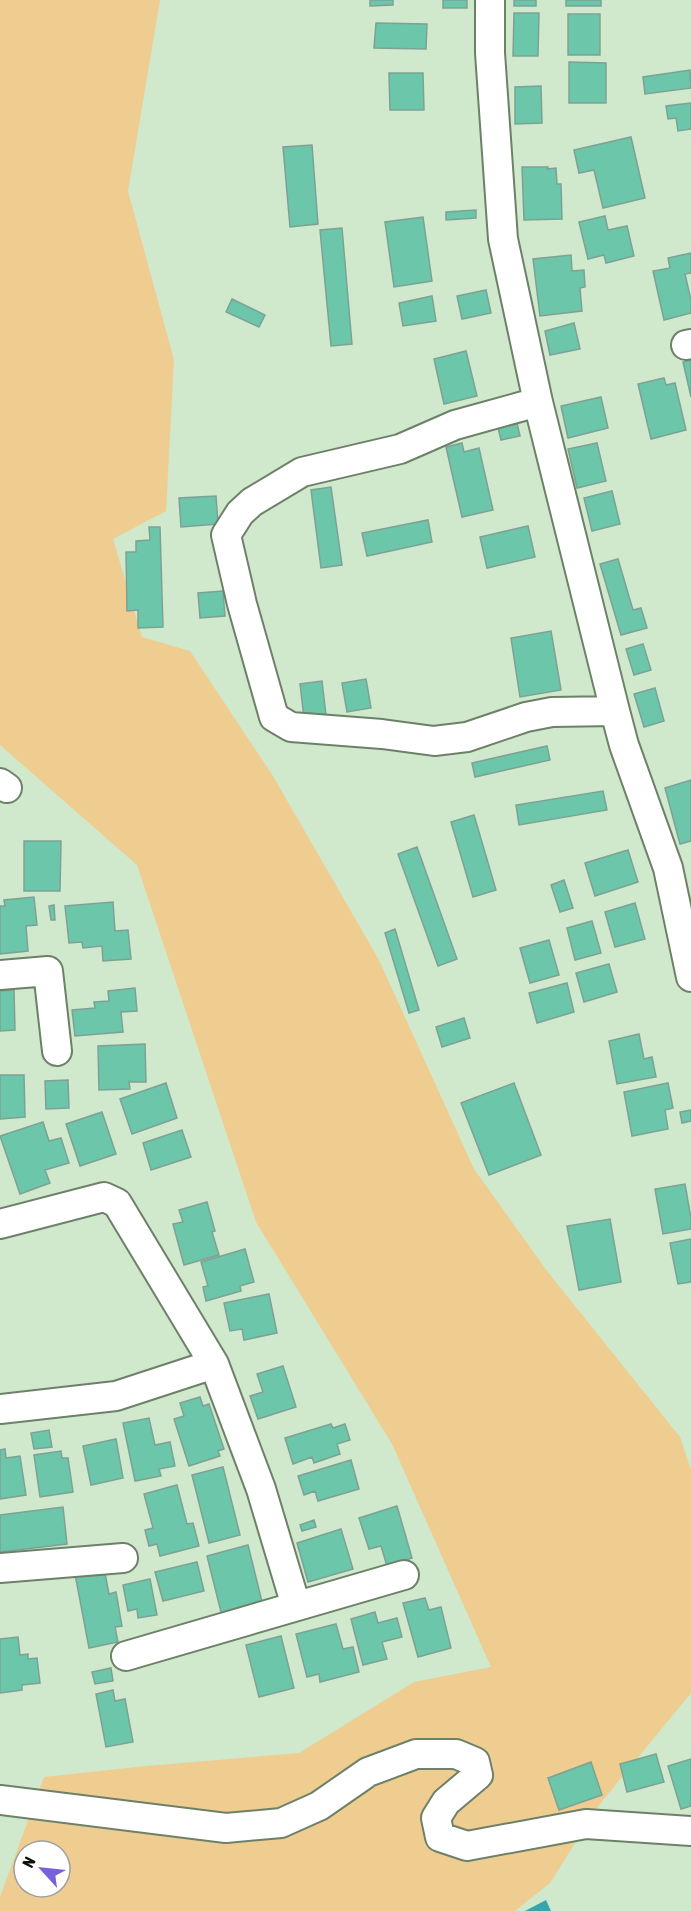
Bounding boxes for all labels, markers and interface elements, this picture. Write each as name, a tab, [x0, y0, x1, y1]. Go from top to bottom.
north arrow	[12, 1839, 72, 1899]
text: N	[18, 1854, 39, 1870]

